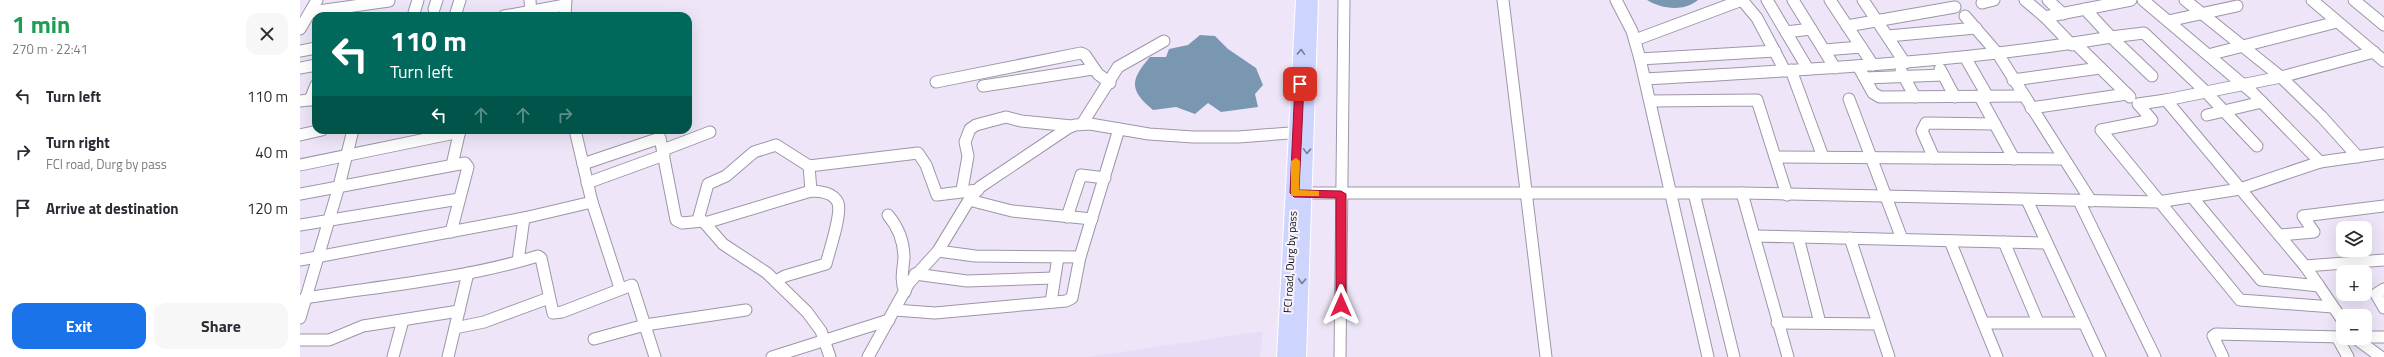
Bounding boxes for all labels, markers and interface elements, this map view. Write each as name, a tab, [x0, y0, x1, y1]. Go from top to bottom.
text: 1 min	[12, 6, 70, 42]
button: close	[246, 13, 288, 55]
text: 110 m	[390, 19, 467, 62]
icon: left	[324, 28, 376, 80]
text: 270 m · 22:41	[12, 39, 88, 59]
one-way arrow	[1296, 49, 1305, 55]
text: Turn left	[390, 58, 453, 85]
pin	[1283, 67, 1317, 101]
icon: arrive	[1289, 73, 1311, 95]
icon: left	[12, 85, 34, 107]
text: Turn left	[46, 85, 101, 108]
text: 110 m	[247, 85, 288, 108]
icon: left	[428, 104, 450, 126]
icon: ahead	[470, 104, 492, 126]
icon: ahead	[512, 104, 534, 126]
icon: right	[554, 104, 576, 126]
text: Turn right	[46, 131, 110, 154]
icon: right	[12, 141, 34, 163]
text: 40 m	[255, 141, 288, 164]
one-way arrow	[1303, 148, 1312, 154]
text: FCI road, Durg by pass	[46, 154, 167, 174]
icon: arrive	[12, 197, 34, 219]
text: Arrive at destination	[46, 197, 179, 220]
text: 120 m	[247, 197, 288, 220]
street label: FCI road, Durg by pass	[1279, 211, 1301, 313]
map controls	[2336, 221, 2372, 345]
button: layers	[2336, 221, 2372, 257]
button: +	[2336, 265, 2372, 301]
one-way arrow	[1297, 278, 1306, 284]
position arrow	[1320, 284, 1362, 326]
button: Exit	[12, 303, 146, 349]
button: Share	[154, 303, 288, 349]
button: −	[2336, 309, 2372, 345]

